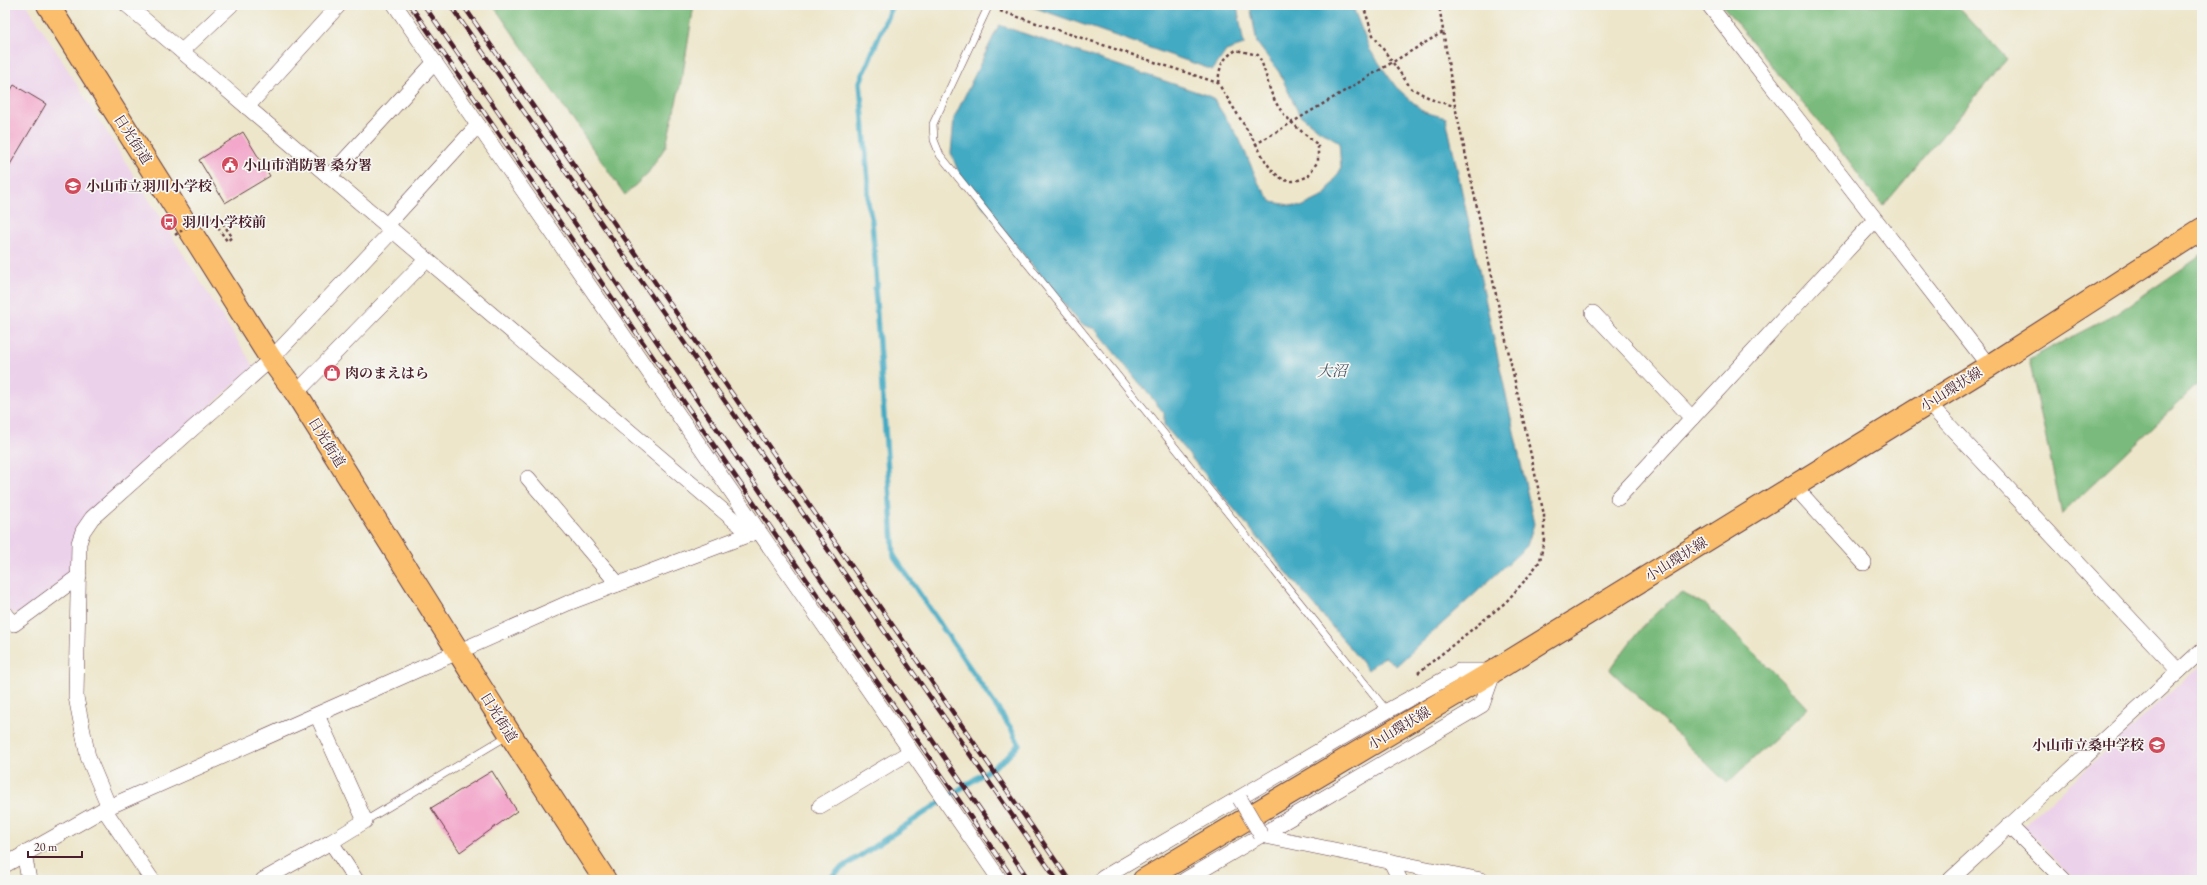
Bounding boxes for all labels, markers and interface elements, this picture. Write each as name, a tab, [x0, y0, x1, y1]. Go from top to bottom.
street label: 日光街道	[110, 111, 156, 167]
public building icon: 小山市消防署 桑分署	[220, 155, 240, 175]
place label: 小山市消防署 桑分署	[243, 156, 372, 174]
school or university icon: 小山市立羽川小学校	[63, 176, 83, 196]
place label: 小山市立羽川小学校	[86, 177, 212, 195]
bus stop icon: 羽川小学校前	[159, 212, 179, 232]
place label: 羽川小学校前	[182, 213, 266, 231]
water label: 大沼	[1317, 361, 1350, 380]
shop icon: 肉のまえはら	[322, 363, 342, 383]
street label: 小山環状線	[1917, 363, 1985, 415]
place label: 肉のまえはら	[345, 364, 429, 382]
street label: 日光街道	[305, 413, 349, 471]
street label: 小山環状線	[1642, 533, 1710, 585]
street label: 日光街道	[477, 688, 521, 746]
street label: 小山環状線	[1364, 702, 1434, 754]
school or university icon: 小山市立桑中学校	[2147, 735, 2167, 755]
place label: 小山市立桑中学校	[2032, 736, 2144, 754]
scale bar	[28, 833, 82, 859]
text: 20 m	[34, 839, 58, 855]

